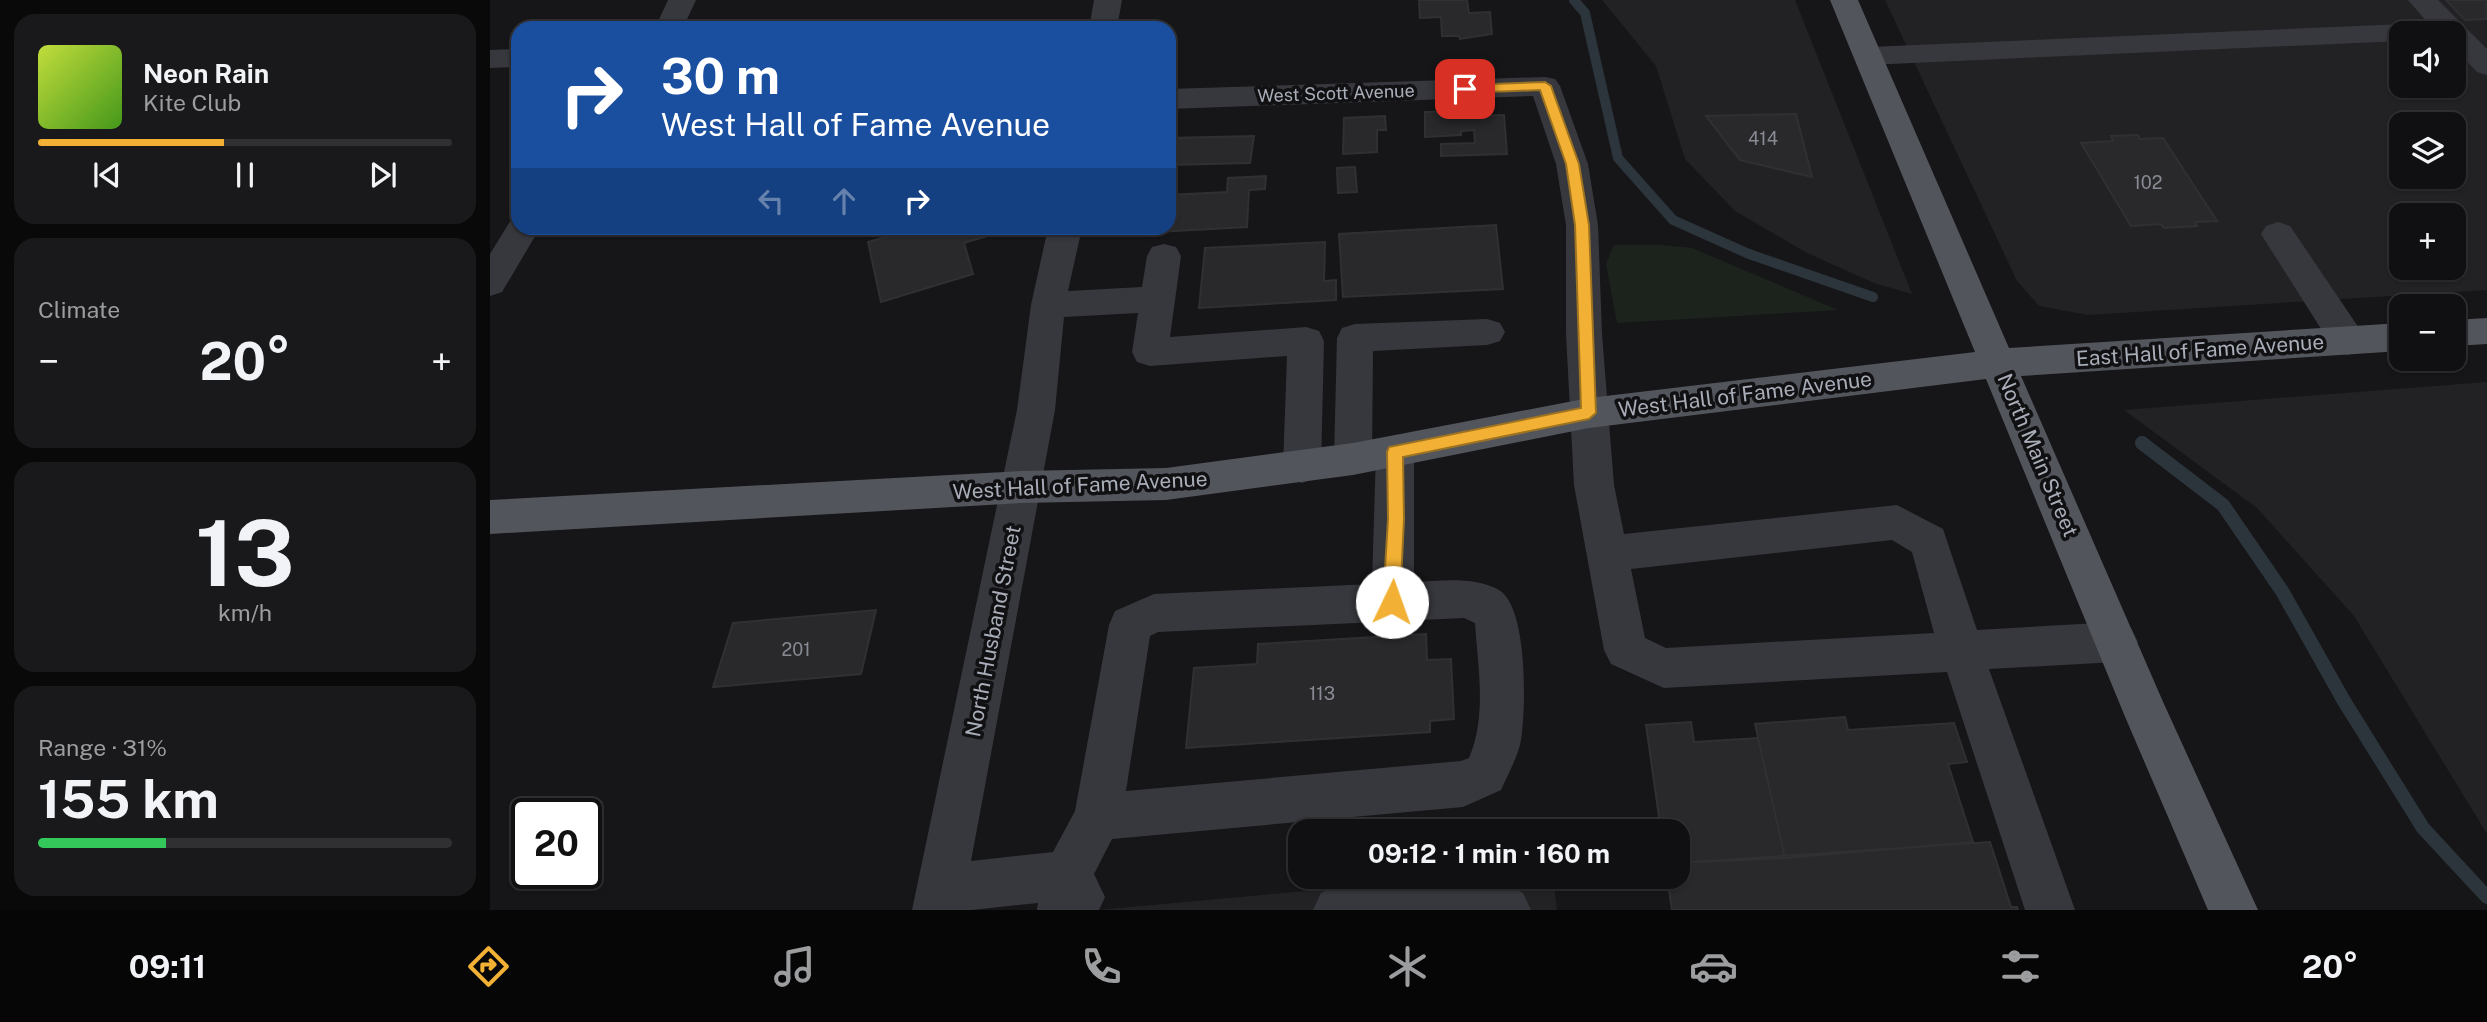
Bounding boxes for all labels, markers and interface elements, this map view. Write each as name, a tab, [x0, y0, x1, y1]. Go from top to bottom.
map controls	[2389, 21, 2466, 371]
button: sound	[2389, 21, 2466, 98]
text: 30 m	[661, 47, 780, 105]
icon: right	[546, 49, 637, 140]
text: Neon Rain	[143, 58, 269, 89]
pin	[1435, 59, 1495, 119]
icon: arrive	[1446, 70, 1484, 108]
street label: West Scott Avenue	[1257, 80, 1415, 106]
text: Kite Club	[143, 89, 241, 116]
text: West Hall of Fame Avenue	[661, 106, 1050, 143]
button: layers	[2389, 112, 2466, 189]
house number: 414	[1748, 128, 1778, 149]
icon: previous	[88, 156, 126, 194]
icon: pause	[226, 156, 264, 194]
icon: next	[364, 156, 402, 194]
house number: 102	[2133, 172, 2163, 193]
icon: left	[752, 182, 790, 220]
icon: ahead	[825, 182, 863, 220]
icon: right	[898, 182, 936, 220]
button: +	[2389, 203, 2466, 280]
button: −	[2389, 294, 2466, 371]
text: Climate	[38, 296, 120, 323]
street label: East Hall of Fame Avenue	[2075, 329, 2325, 371]
text: 20°	[199, 331, 291, 392]
text: −	[38, 339, 59, 384]
text: +	[431, 339, 452, 384]
street label: West Hall of Fame Avenue	[1617, 366, 1873, 422]
street label: North Main Street	[1992, 370, 2084, 540]
street label: West Hall of Fame Avenue	[952, 466, 1208, 504]
text: 13	[195, 500, 295, 606]
street label: North Husband Street	[960, 523, 1026, 739]
position arrow	[1355, 565, 1429, 639]
text: km/h	[218, 599, 272, 626]
house number: 201	[781, 639, 811, 660]
house number: 113	[1309, 683, 1335, 704]
text: Range · 31%	[38, 734, 167, 761]
text: 155 km	[38, 769, 219, 830]
speed limit sign: 20	[511, 798, 602, 889]
text: 09:12 · 1 min · 160 m	[1368, 838, 1610, 869]
icon: directions	[464, 942, 513, 991]
icon: music	[770, 942, 819, 991]
icon: phone	[1077, 942, 1126, 991]
icon: climate	[1383, 942, 1432, 991]
icon: car	[1689, 942, 1738, 991]
icon: filters	[1996, 942, 2045, 991]
text: 09:11	[129, 948, 206, 985]
text: 20°	[2302, 948, 2358, 985]

